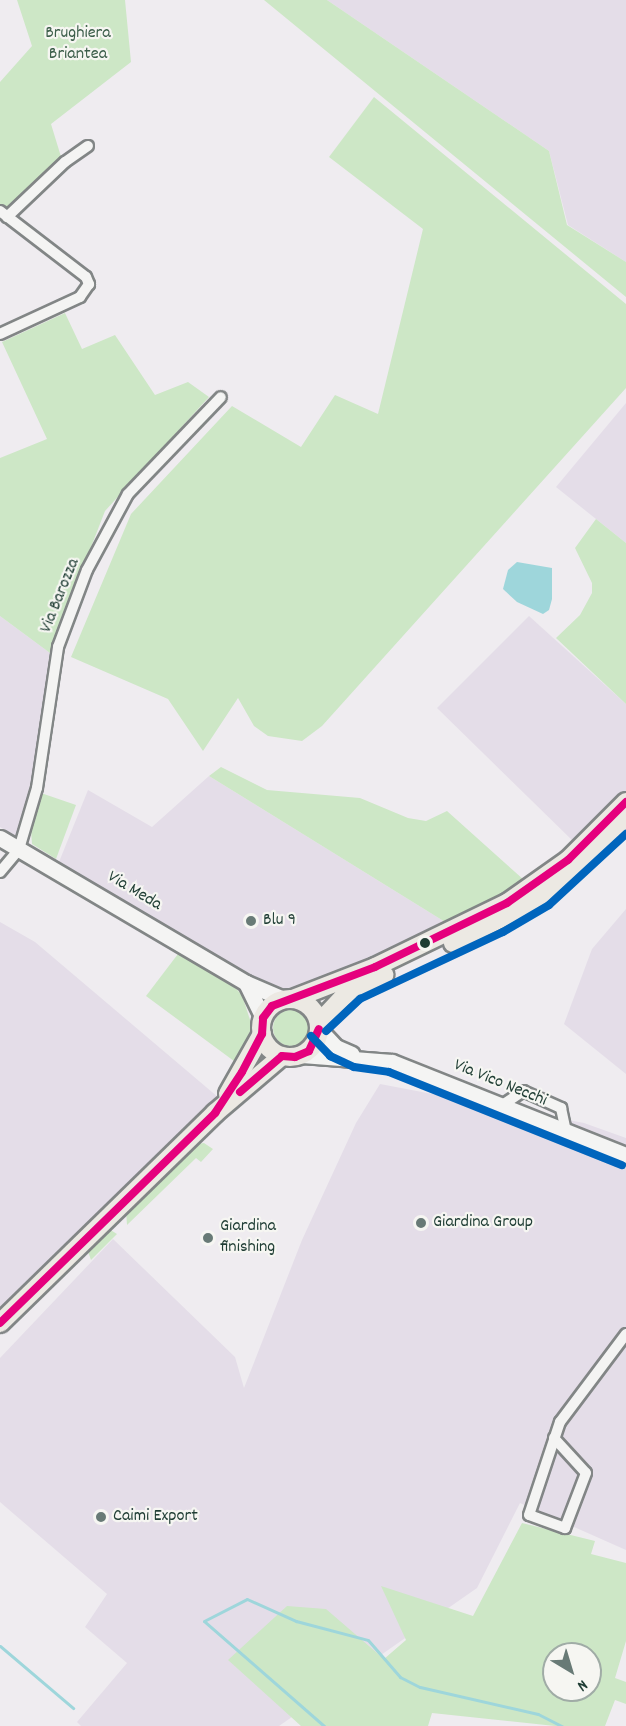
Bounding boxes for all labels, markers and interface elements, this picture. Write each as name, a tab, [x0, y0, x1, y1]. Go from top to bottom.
park label: Brughiera Briantea	[45, 24, 111, 66]
street label: Via Barozza	[36, 556, 86, 636]
street label: Via Meda	[103, 867, 165, 917]
place label: Blu 9	[263, 910, 296, 932]
marker: Blu 9	[244, 914, 258, 928]
unlabelled marker	[419, 937, 431, 949]
street label: Via Vico Necchi	[450, 1056, 550, 1112]
place label: Giardina Group	[433, 1212, 533, 1234]
marker: Giardina Group	[414, 1216, 428, 1230]
place label: Giardina finishing	[220, 1217, 276, 1260]
marker: Giardina finishing	[201, 1231, 215, 1245]
place label: Caimi Export	[113, 1506, 198, 1528]
marker: Caimi Export	[94, 1510, 108, 1524]
north arrow	[542, 1642, 602, 1702]
text: N	[572, 1674, 592, 1696]

